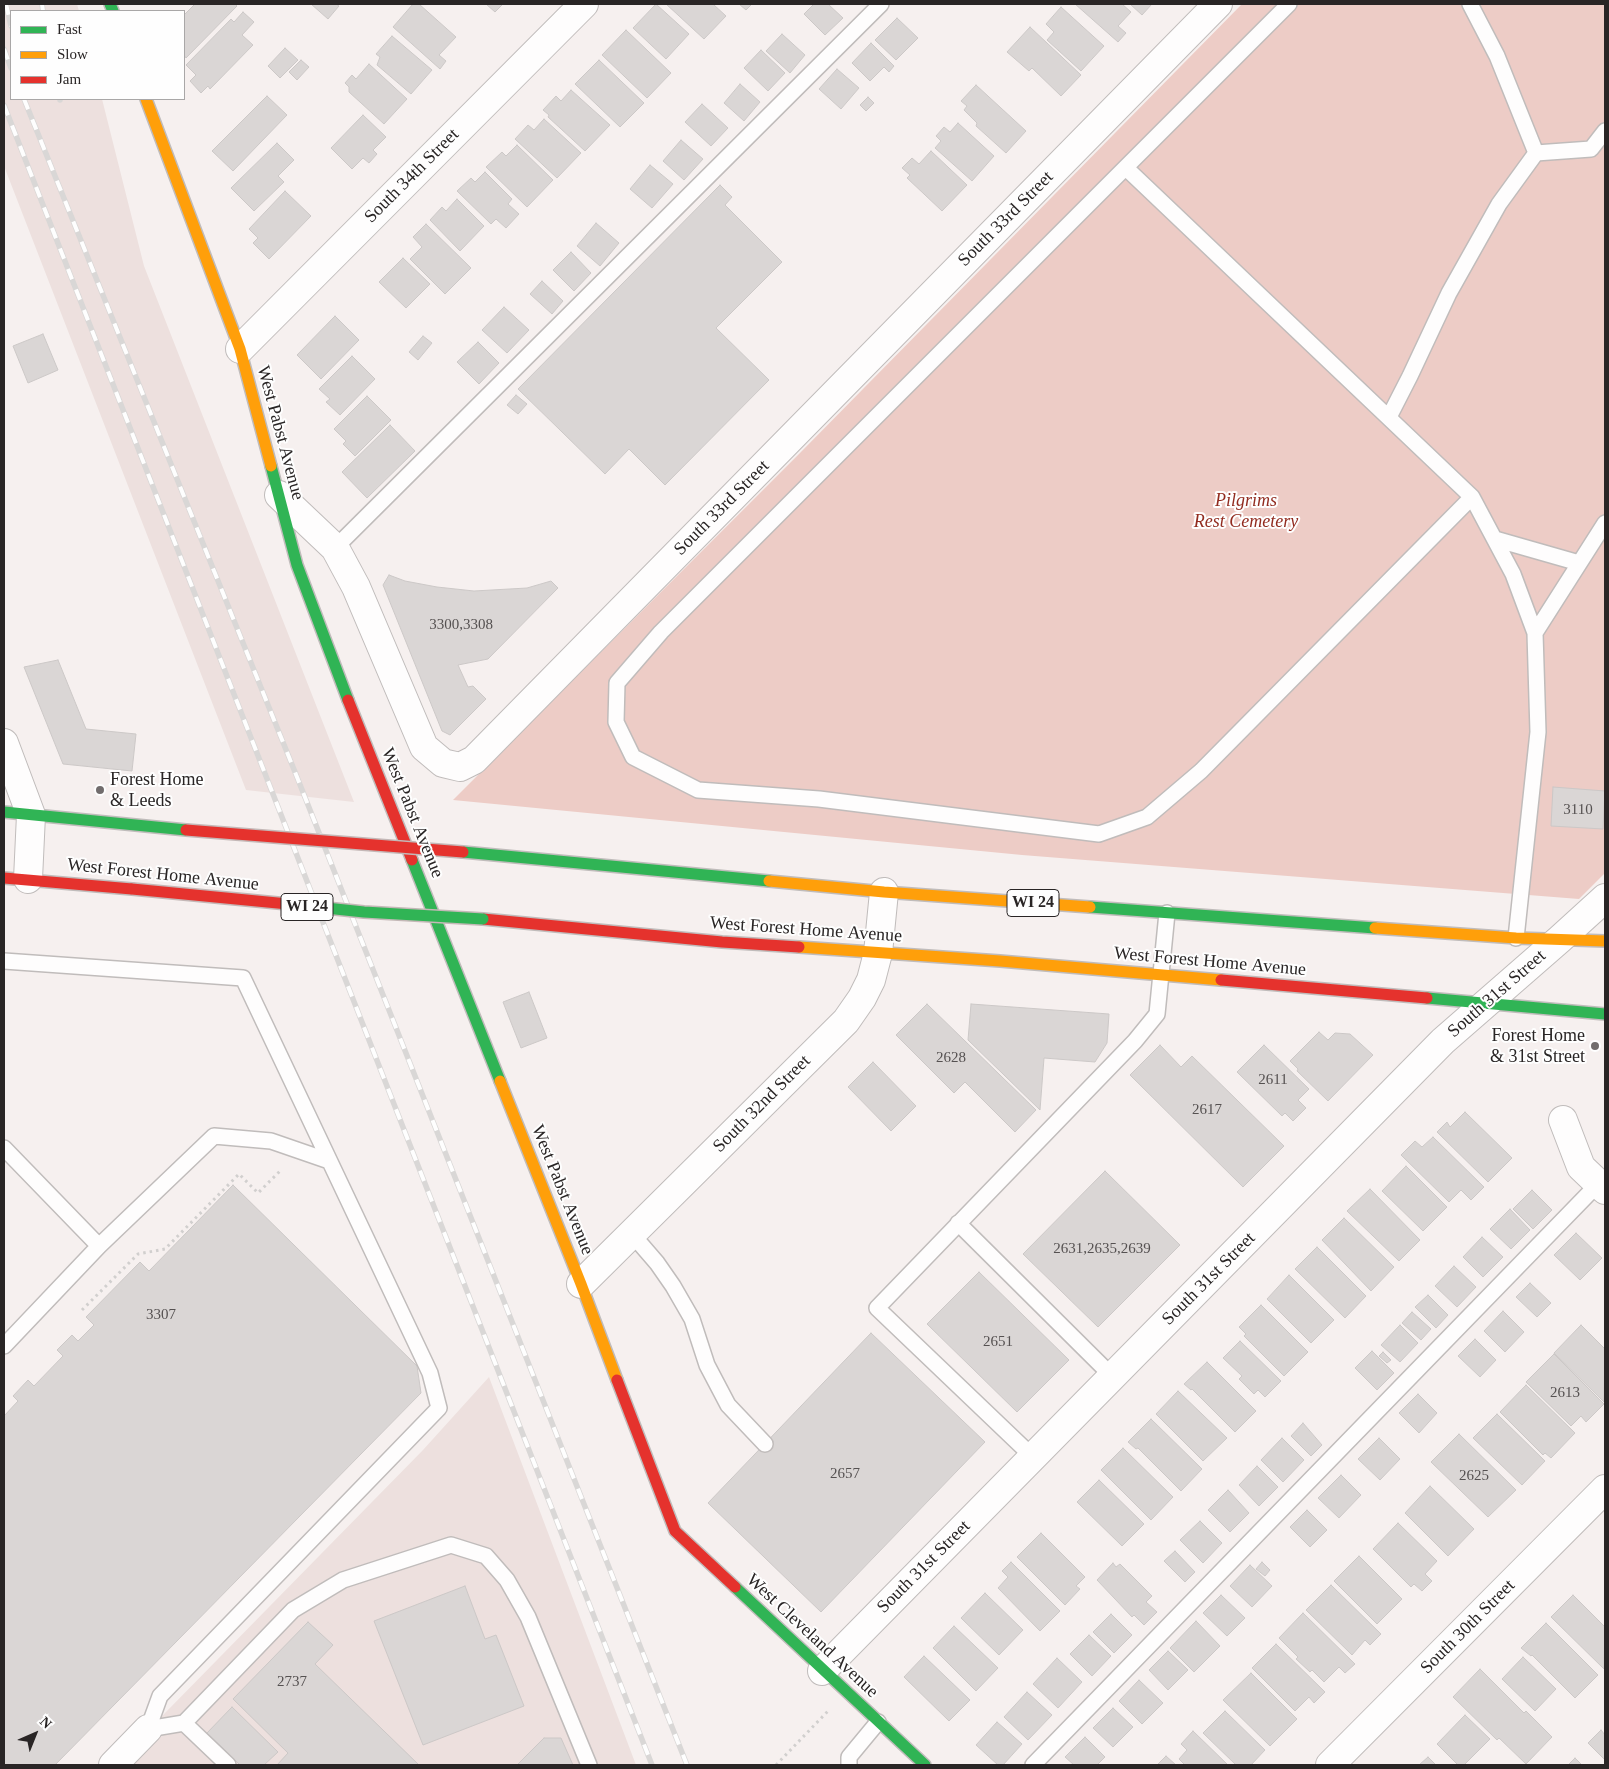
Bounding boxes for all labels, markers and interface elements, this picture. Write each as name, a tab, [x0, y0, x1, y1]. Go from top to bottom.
legend	[10, 10, 185, 100]
text: Fast	[57, 21, 82, 37]
text: Slow	[57, 46, 88, 62]
text: Jam	[57, 71, 81, 87]
street label: South 34th Street	[360, 124, 464, 228]
street label: South 33rd Street	[954, 167, 1058, 271]
street label: West Pabst Avenue	[252, 363, 308, 503]
street label: South 33rd Street	[670, 456, 774, 560]
park label: Pilgrims Rest Cemetery	[1194, 490, 1298, 532]
house number: 3300,3308	[429, 616, 493, 634]
street label: West Pabst Avenue	[376, 745, 448, 881]
place label: Forest Home & Leeds	[110, 769, 203, 812]
marker: Forest Home & Leeds	[94, 784, 106, 796]
house number: 3110	[1563, 801, 1593, 819]
street label: West Forest Home Avenue	[66, 854, 260, 896]
road number: WI 24	[1007, 890, 1059, 916]
road number: WI 24	[281, 894, 333, 920]
street label: West Forest Home Avenue	[709, 913, 903, 947]
street label: West Forest Home Avenue	[1113, 943, 1307, 981]
street label: South 31st Street	[1443, 946, 1551, 1042]
place label: Forest Home & 31st Street	[1490, 1025, 1585, 1068]
marker: Forest Home & 31st Street	[1589, 1040, 1601, 1052]
house number: 2628	[936, 1049, 966, 1067]
street label: South 32nd Street	[709, 1051, 815, 1157]
house number: 2611	[1258, 1071, 1288, 1089]
house number: 2617	[1192, 1101, 1222, 1119]
street label: West Pabst Avenue	[526, 1122, 598, 1258]
street label: South 31st Street	[1158, 1228, 1260, 1330]
house number: 2631,2635,2639	[1053, 1240, 1151, 1258]
house number: 3307	[146, 1306, 176, 1324]
house number: 2651	[983, 1333, 1013, 1351]
house number: 2613	[1550, 1384, 1580, 1402]
house number: 2657	[830, 1465, 860, 1483]
house number: 2625	[1459, 1467, 1489, 1485]
street label: South 31st Street	[873, 1516, 975, 1618]
street label: West Cleveland Avenue	[742, 1569, 882, 1703]
street label: South 30th Street	[1416, 1575, 1520, 1679]
house number: 2737	[277, 1673, 307, 1691]
north arrow	[10, 1709, 60, 1759]
text: N	[37, 1714, 55, 1732]

